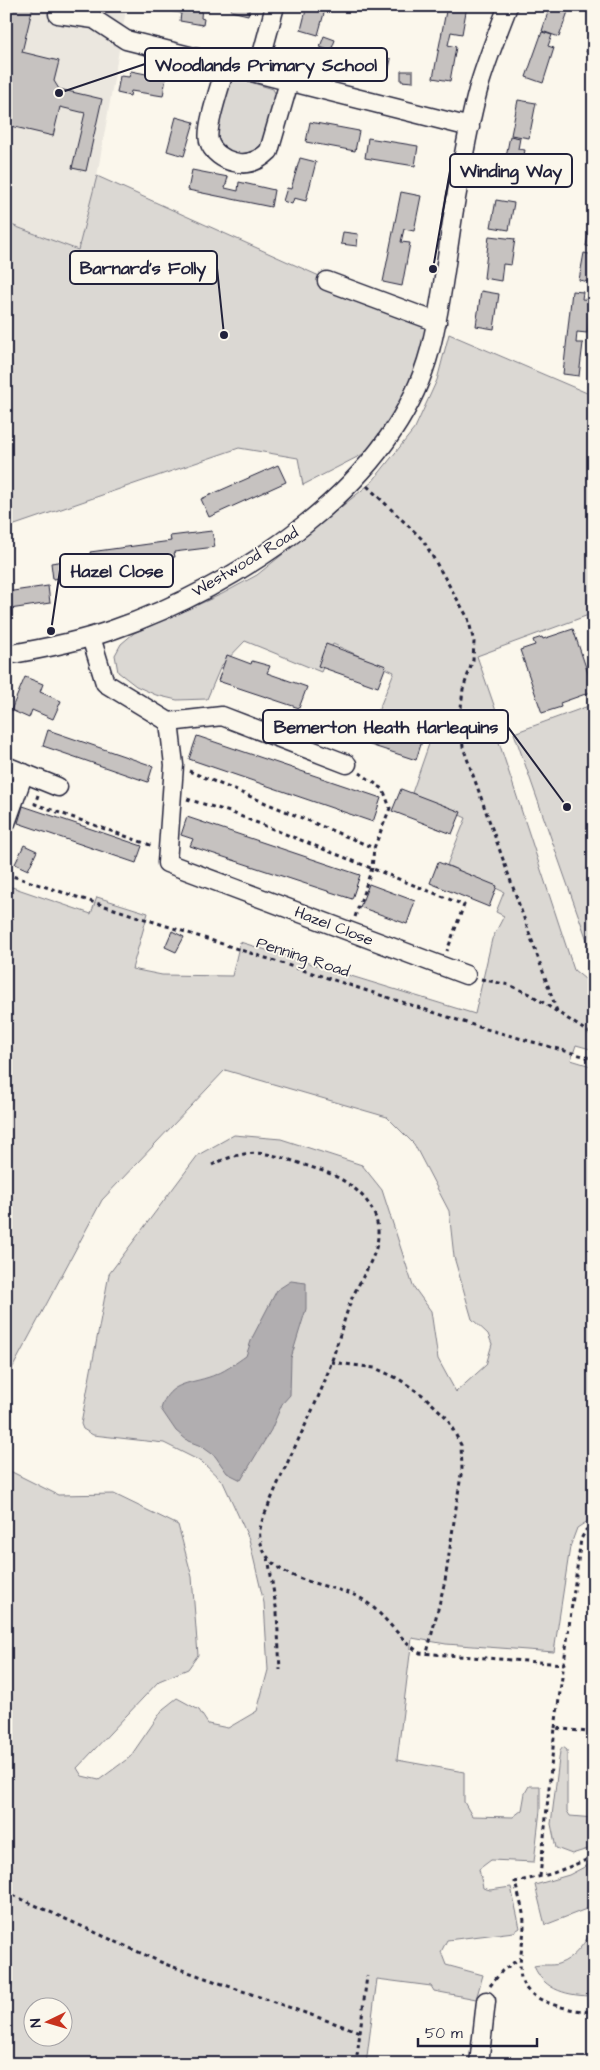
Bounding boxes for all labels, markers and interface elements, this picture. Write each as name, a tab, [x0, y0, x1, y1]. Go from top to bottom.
callout: Woodlands Primary School	[145, 48, 387, 81]
text: Woodlands Primary School	[154, 53, 377, 79]
callout: Winding Way	[450, 154, 572, 187]
text: Winding Way	[459, 159, 562, 185]
callout: Barnard's Folly	[70, 251, 217, 284]
text: Barnard's Folly	[80, 256, 206, 282]
street label: Westwood Road	[188, 522, 302, 602]
callout: Hazel Close	[60, 554, 173, 587]
text: Hazel Close	[70, 559, 164, 584]
callout: Bemerton Heath Harlequins	[263, 710, 508, 743]
text: Bemerton Heath Harlequins	[274, 715, 498, 740]
street label: Hazel Close	[291, 901, 377, 951]
street label: Penning Road	[253, 932, 352, 983]
north arrow	[22, 1998, 72, 2048]
scale bar	[418, 2015, 536, 2047]
text: N	[26, 2018, 46, 2028]
text: 50 m	[425, 2023, 463, 2044]

